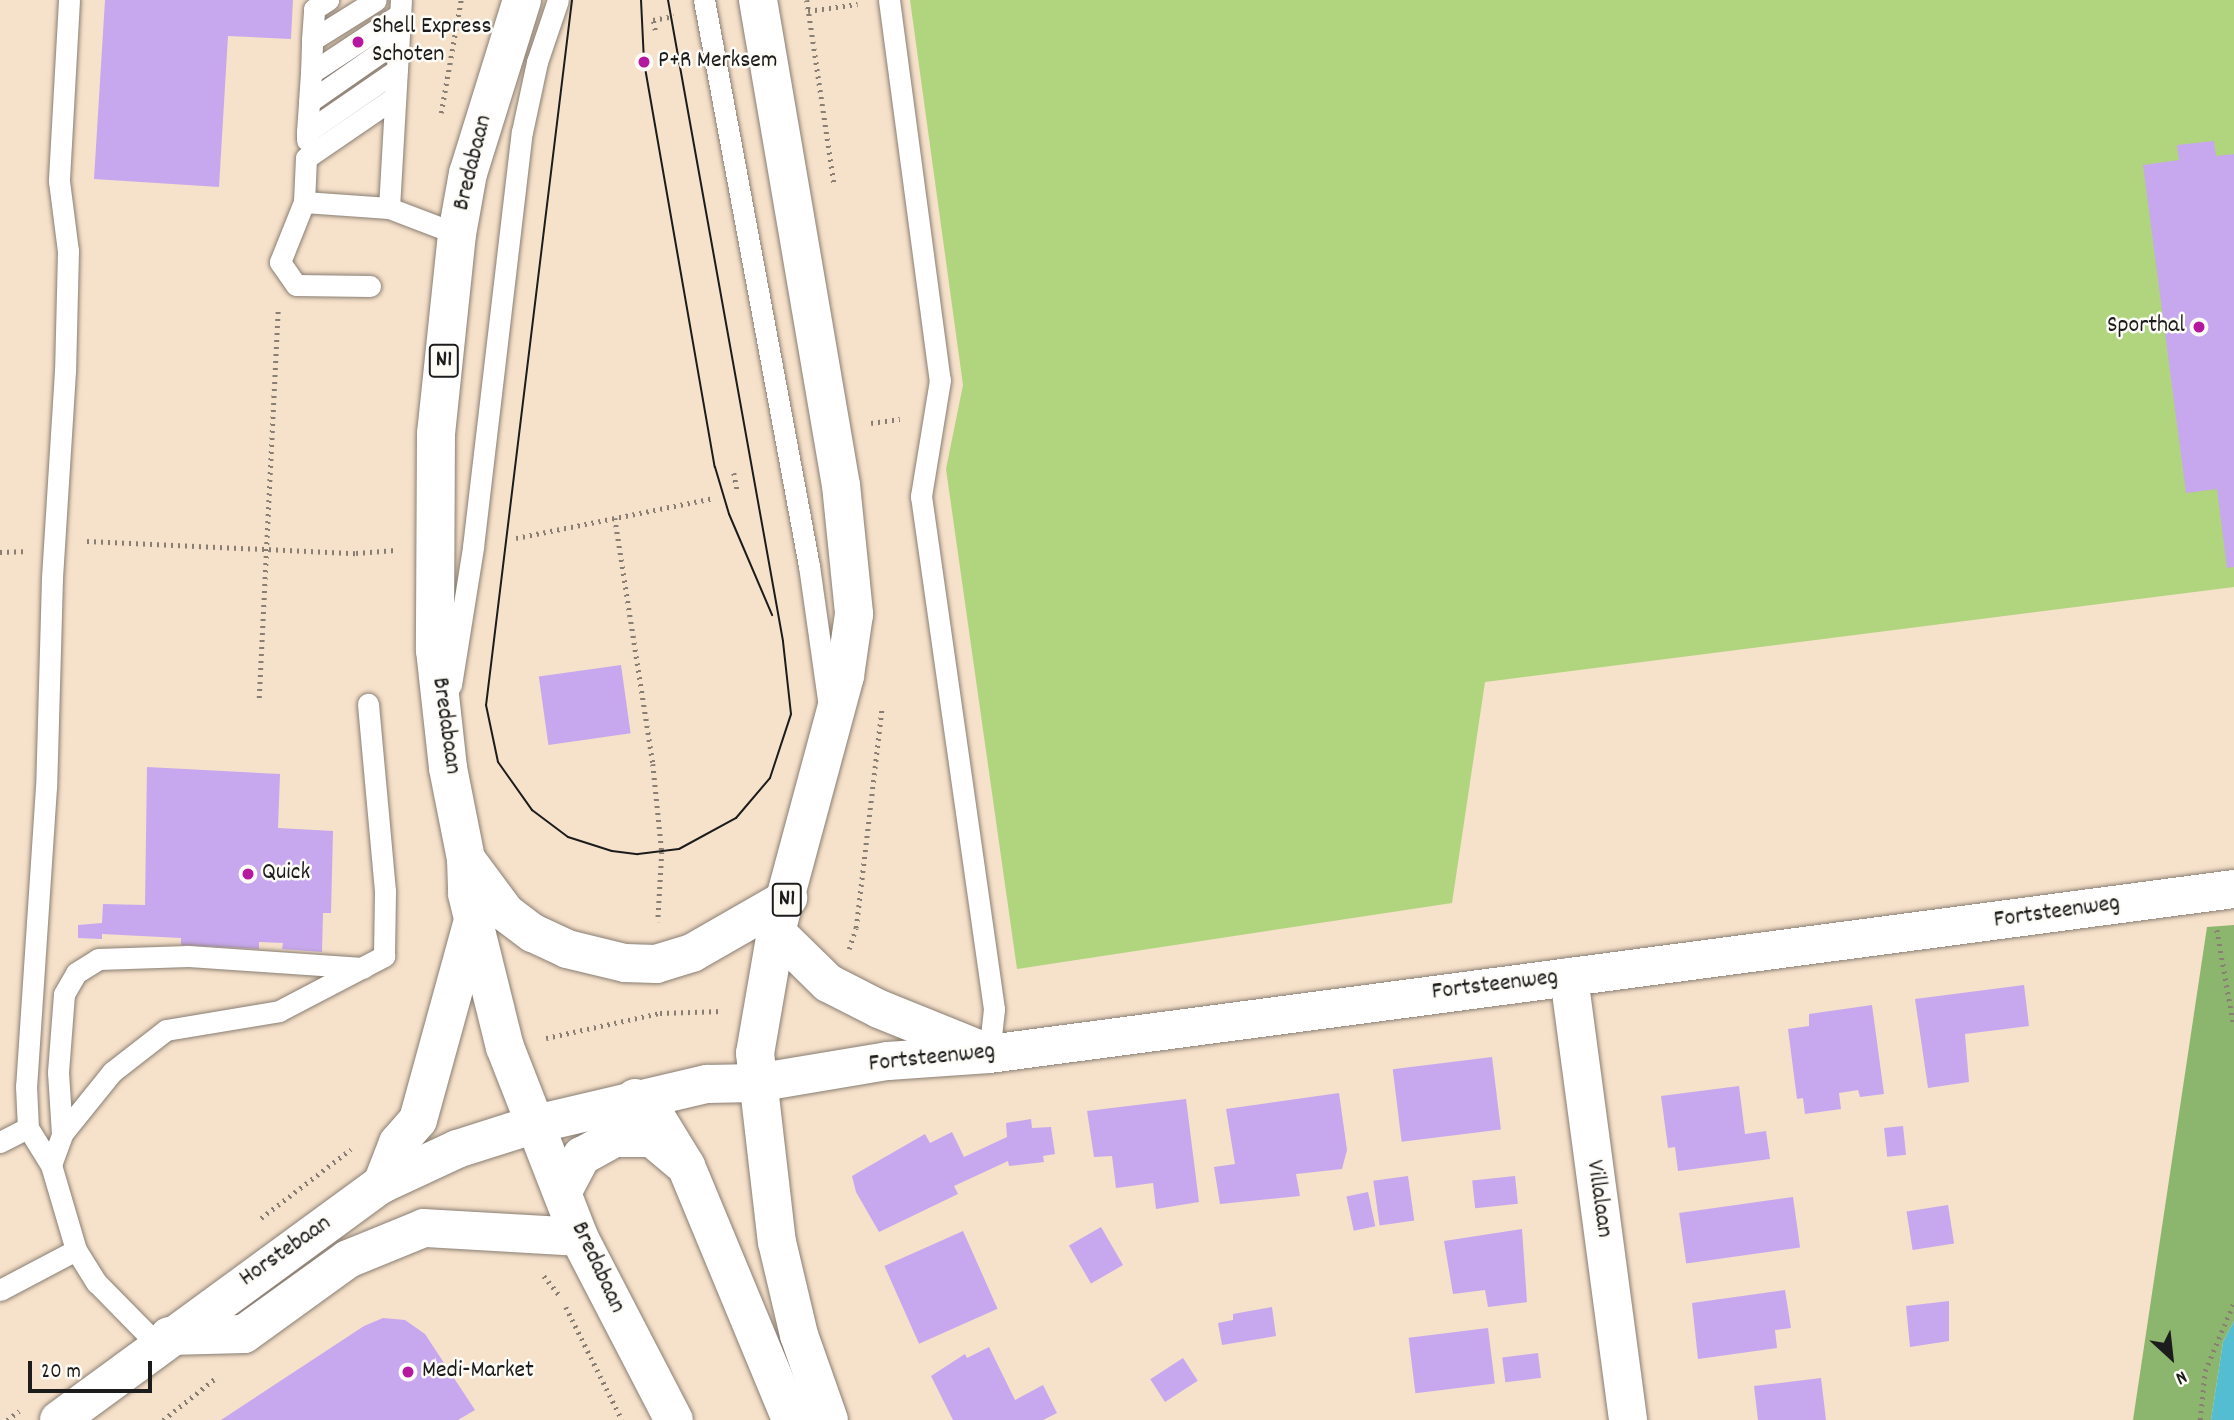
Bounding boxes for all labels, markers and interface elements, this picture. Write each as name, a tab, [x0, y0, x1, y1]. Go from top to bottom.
place label: Shell Express Schoten	[372, 14, 492, 70]
marker: Shell Express Schoten	[350, 34, 366, 50]
place label: P+R Merksem	[658, 48, 777, 76]
marker: P+R Merksem	[636, 54, 652, 70]
street label: Bredabaan	[448, 112, 500, 214]
place label: Sporthal	[2107, 313, 2185, 341]
marker: Sporthal	[2191, 319, 2207, 335]
road number: N1	[428, 342, 460, 380]
street label: Bredabaan	[424, 676, 466, 776]
place label: Quick	[262, 860, 310, 888]
marker: Quick	[240, 866, 256, 882]
road number: N1	[771, 880, 803, 920]
street label: Fortsteenweg	[1992, 890, 2122, 936]
street label: Fortsteenweg	[1430, 964, 1560, 1008]
street label: Fortsteenweg	[867, 1038, 997, 1080]
street label: Villalaan	[1578, 1158, 1618, 1240]
street label: Horstebaan	[235, 1210, 337, 1294]
street label: Bredabaan	[563, 1218, 631, 1318]
north arrow	[2136, 1322, 2206, 1392]
scale bar	[32, 1346, 156, 1390]
text: 20 m	[41, 1358, 81, 1388]
place label: Medi-Market	[422, 1358, 534, 1386]
text: N	[2170, 1362, 2191, 1390]
marker: Medi-Market	[400, 1364, 416, 1380]

